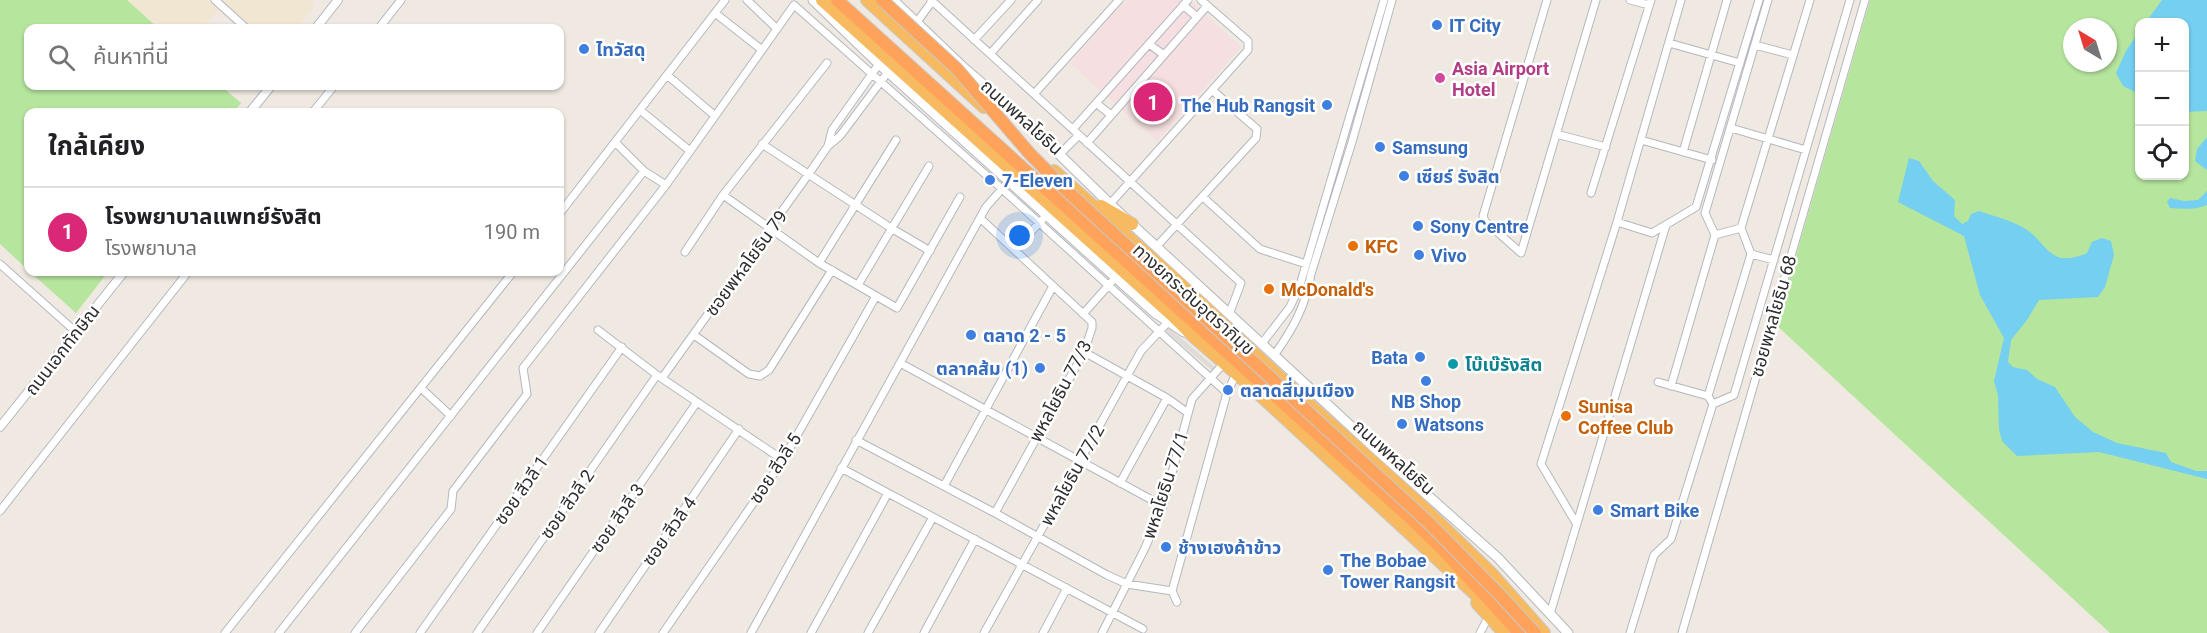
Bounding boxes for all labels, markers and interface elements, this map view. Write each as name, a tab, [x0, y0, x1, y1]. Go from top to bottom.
place label: IT City	[1449, 15, 1502, 36]
marker: IT City	[1430, 18, 1444, 32]
north arrow	[2063, 18, 2117, 72]
map controls	[2135, 18, 2189, 180]
button: +	[2135, 18, 2189, 72]
search box	[24, 24, 564, 90]
place label: ไทวัสดุ	[596, 39, 645, 61]
icon: search	[45, 41, 78, 74]
marker: ไทวัสดุ	[577, 42, 591, 56]
text: ค้นหาที่นี่	[93, 44, 169, 69]
place label: Asia Airport Hotel	[1452, 58, 1549, 100]
marker: Asia Airport Hotel	[1433, 71, 1447, 85]
button: −	[2135, 72, 2189, 126]
street label: ถนนพหลโยธิน	[977, 75, 1067, 159]
pin: 1	[1134, 80, 1172, 124]
place label: The Hub Rangsit	[1181, 95, 1315, 116]
marker: The Hub Rangsit	[1320, 98, 1334, 112]
button: locate	[2135, 126, 2189, 180]
text: ใกล้เคียง	[48, 131, 145, 161]
place label: Samsung	[1392, 137, 1468, 158]
marker: Samsung	[1373, 140, 1387, 154]
place label: เซียร์ รังสิต	[1416, 166, 1500, 187]
marker: เซียร์ รังสิต	[1397, 169, 1411, 183]
place label: 7-Eleven	[1002, 170, 1073, 191]
marker: 7-Eleven	[983, 173, 997, 187]
text: โรงพยาบาลแพทย์รังสิต	[105, 204, 322, 229]
street label: ซอยพหลโยธิน 79	[701, 206, 791, 320]
place label: Sony Centre	[1430, 216, 1529, 237]
marker: Sony Centre	[1411, 219, 1425, 233]
text: 1	[62, 220, 73, 244]
text: 190 m	[484, 220, 540, 244]
your location	[1005, 221, 1034, 250]
text: โรงพยาบาล	[105, 236, 197, 260]
place label: KFC	[1365, 236, 1398, 257]
street label: ทางยกระดับอุตราภิมุข	[1128, 239, 1259, 360]
marker: KFC	[1346, 239, 1360, 253]
place label: Vivo	[1431, 245, 1467, 266]
marker: Vivo	[1412, 248, 1426, 262]
street label: ซอยพหลโยธิน 68	[1746, 253, 1800, 379]
place label: McDonald's	[1281, 279, 1374, 300]
marker: McDonald's	[1262, 282, 1276, 296]
street label: ถนนเอกทักษิณ	[20, 301, 104, 399]
place label: ตลาด 2 - 5	[983, 325, 1066, 346]
marker: ตลาด 2 - 5	[964, 328, 978, 342]
street label: พหลโยธิน 77/3	[1024, 337, 1096, 445]
place label: Bata	[1371, 347, 1408, 368]
marker: Bata	[1413, 350, 1427, 364]
place label: โบ๊เบ๊รังสิต	[1465, 354, 1542, 375]
marker: โบ๊เบ๊รังสิต	[1446, 357, 1460, 371]
place label: ตลาคส้ม (1)	[936, 358, 1028, 380]
marker: ตลาคส้ม (1)	[1033, 361, 1047, 375]
marker: NB Shop	[1419, 374, 1433, 388]
place label: ตลาดสี่มุมเมือง	[1240, 377, 1355, 402]
marker: ตลาดสี่มุมเมือง	[1221, 383, 1235, 397]
place label: NB Shop	[1391, 391, 1461, 412]
place label: Sunisa Coffee Club	[1578, 396, 1673, 438]
marker: Sunisa Coffee Club	[1559, 409, 1573, 423]
place label: Watsons	[1414, 414, 1484, 435]
street label: ถนนพหลโยธิน	[1349, 415, 1439, 499]
marker: Watsons	[1395, 417, 1409, 431]
street label: พหลโยธิน 77/2	[1036, 421, 1108, 529]
street label: พหลโยธิน 77/1	[1138, 428, 1192, 542]
street label: ซอย สีวลี 5	[745, 429, 805, 507]
street label: ซอย สีวลี 1	[490, 451, 552, 529]
street label: ซอย สีวลี 2	[536, 465, 598, 543]
street label: ซอย สีวลี 3	[586, 479, 648, 557]
street label: ซอย สีวลี 4	[638, 492, 700, 570]
place label: Smart Bike	[1610, 500, 1700, 521]
marker: Smart Bike	[1591, 503, 1605, 517]
place label: ช้างเฮงค้าข้าว	[1178, 537, 1281, 558]
marker: ช้างเฮงค้าข้าว	[1159, 540, 1173, 554]
place label: The Bobae Tower Rangsit	[1340, 550, 1455, 592]
marker: The Bobae Tower Rangsit	[1321, 563, 1335, 577]

